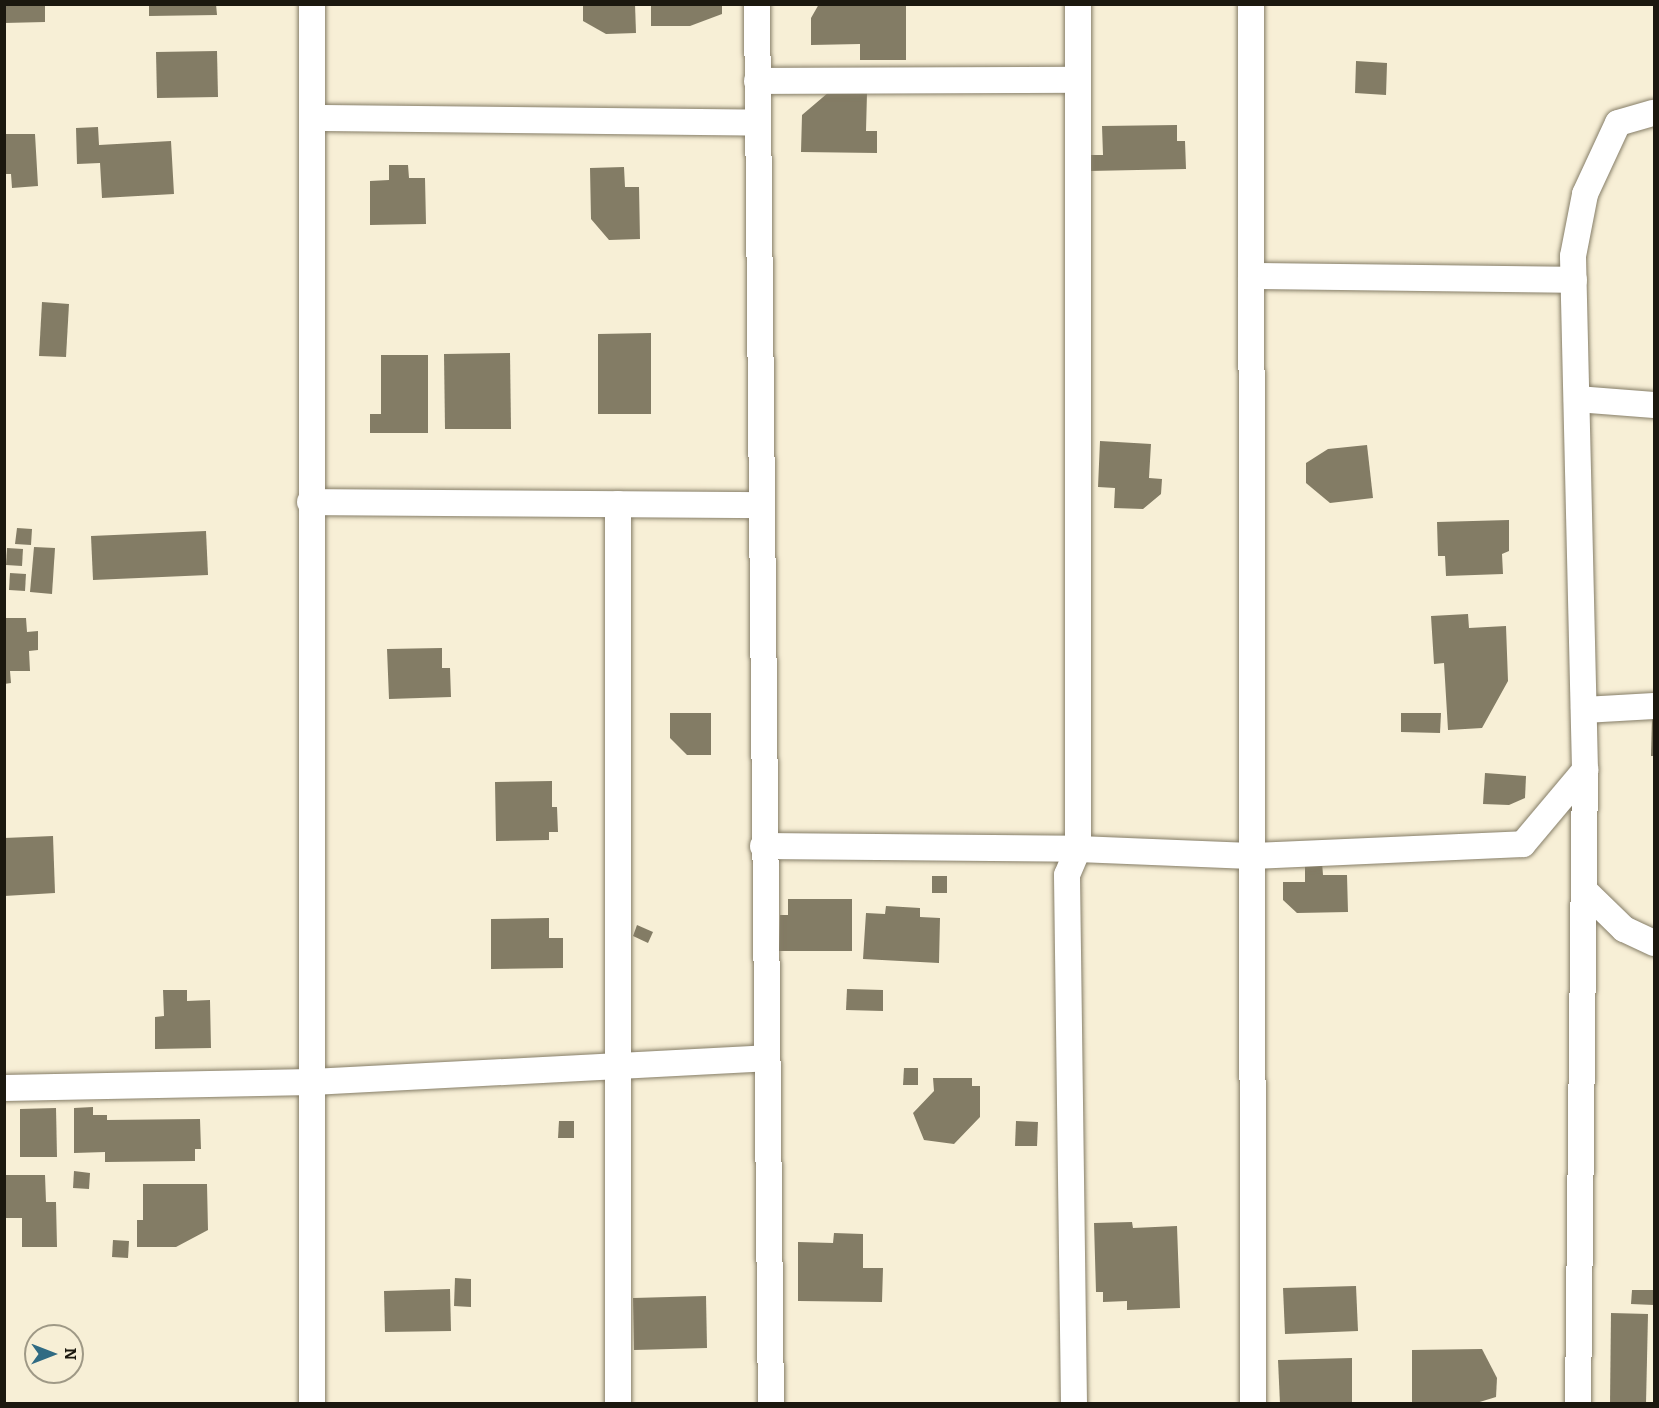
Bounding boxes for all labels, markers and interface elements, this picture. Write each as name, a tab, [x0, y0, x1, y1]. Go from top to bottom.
north arrow	[24, 1324, 84, 1384]
text: N	[61, 1348, 80, 1360]

